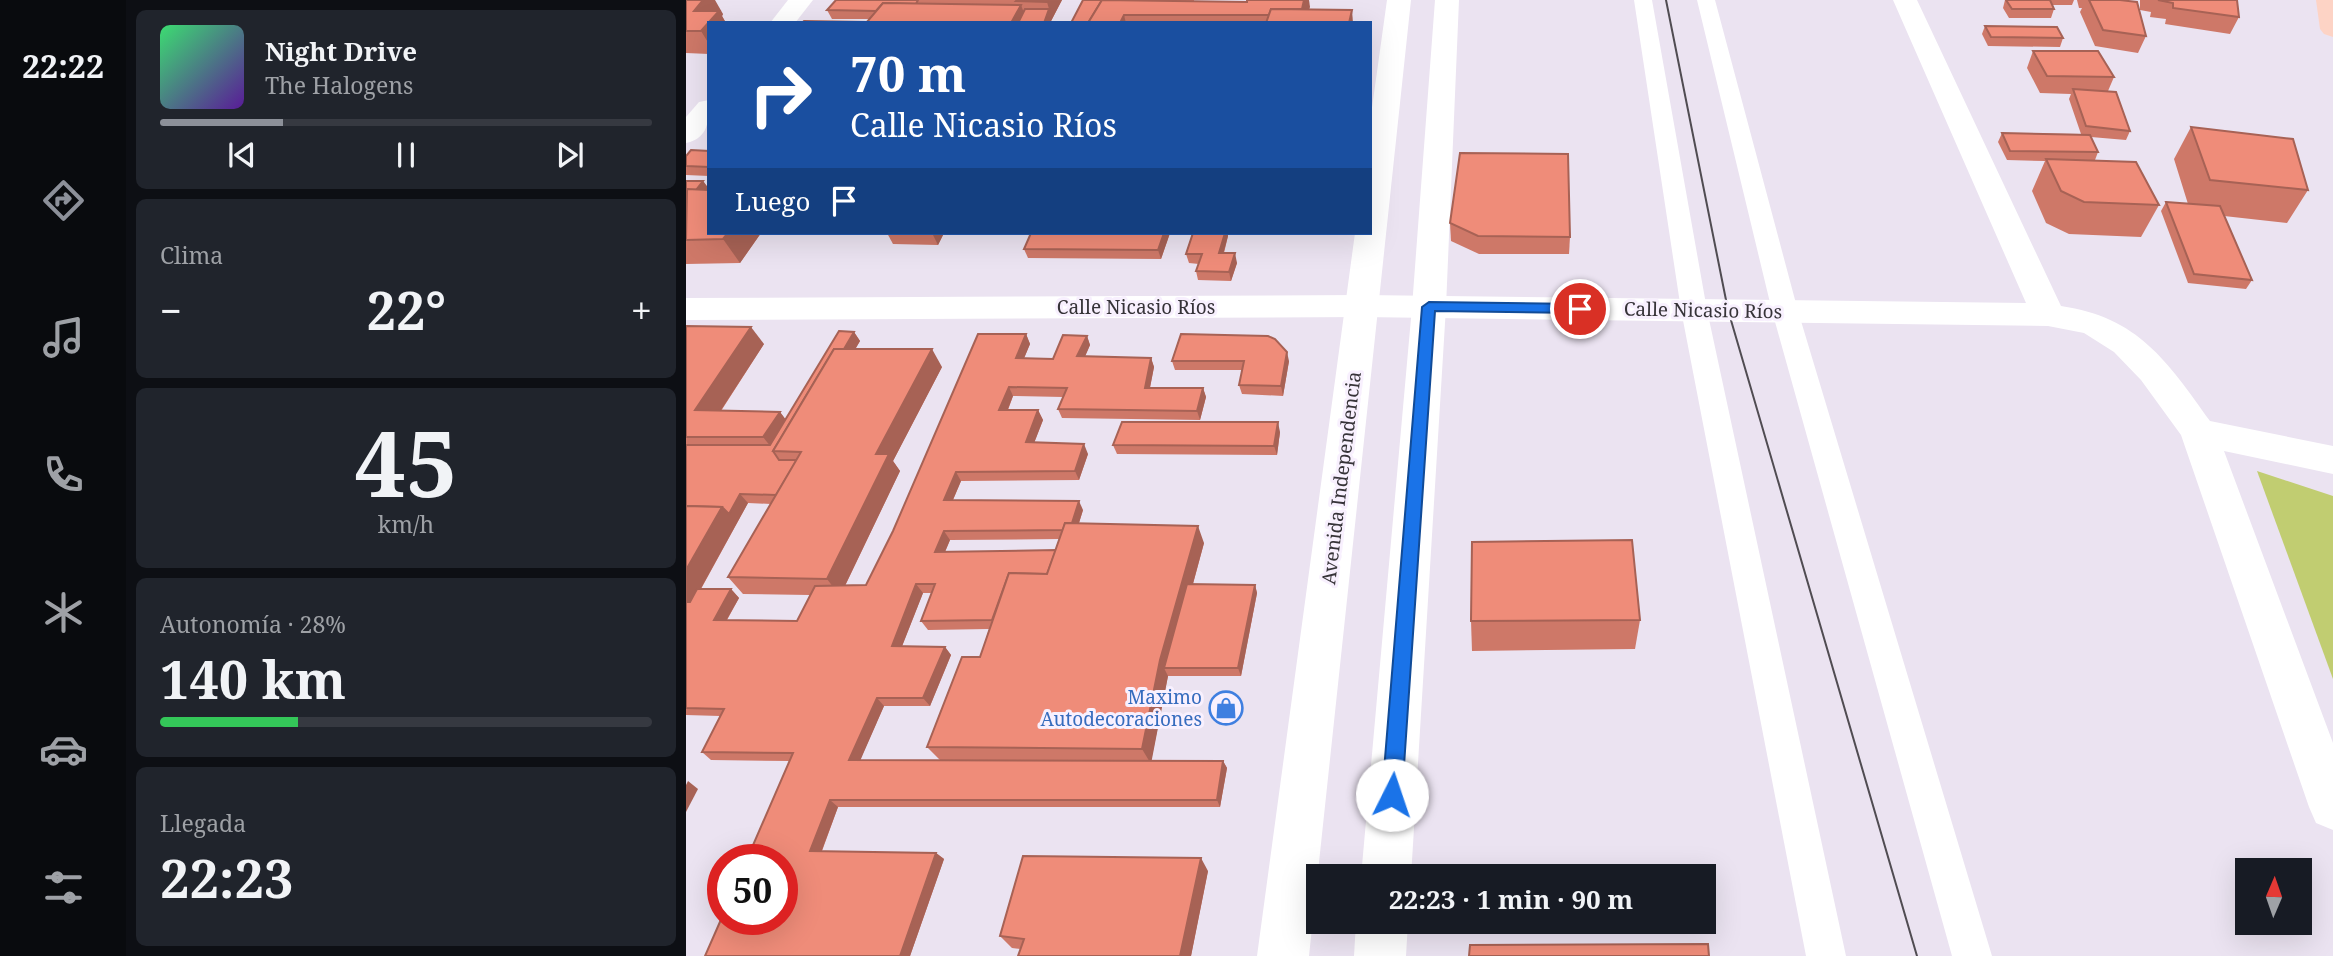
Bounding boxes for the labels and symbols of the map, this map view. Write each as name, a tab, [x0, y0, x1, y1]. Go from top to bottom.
pin	[1550, 279, 1610, 339]
street label: Calle Nicasio Ríos	[1057, 294, 1215, 320]
street label: Calle Nicasio Ríos	[1624, 296, 1782, 324]
street label: Avenida Independencia	[1315, 370, 1367, 586]
place label: Maximo Autodecoraciones	[1040, 684, 1202, 732]
shop icon: Maximo Autodecoraciones	[1207, 689, 1245, 727]
position arrow	[1355, 758, 1429, 832]
speed limit sign: 50	[707, 844, 798, 935]
north arrow	[2235, 858, 2312, 934]

